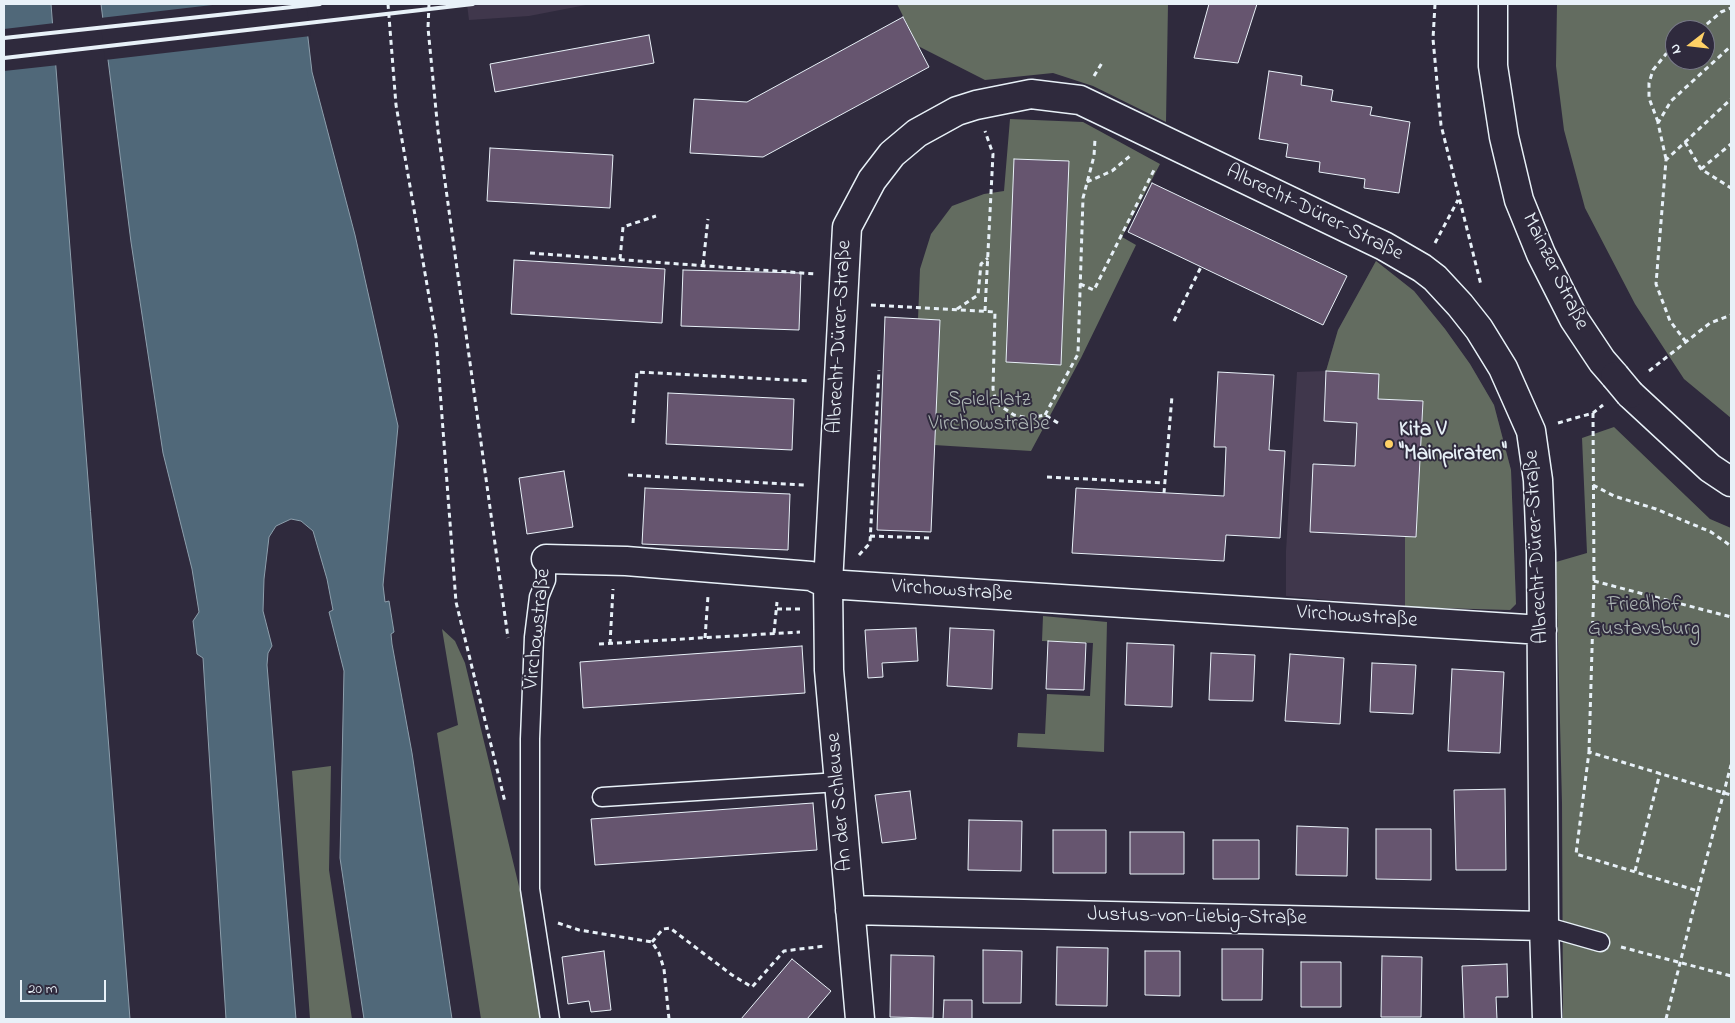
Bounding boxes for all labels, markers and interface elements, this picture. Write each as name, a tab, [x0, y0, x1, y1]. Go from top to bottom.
north arrow	[1665, 20, 1715, 70]
text: N	[1665, 42, 1687, 56]
street label: Albrecht-Dürer-Straße	[1221, 160, 1407, 268]
street label: Mainzer Straße	[1515, 209, 1593, 335]
street label: Albrecht-Dürer-Straße	[823, 239, 859, 435]
park label: Spielplatz Virchowstraße	[928, 389, 1050, 439]
place label: Kita V "Mainpiraten"	[1399, 419, 1507, 469]
marker: Kita V "Mainpiraten"	[1383, 438, 1395, 450]
street label: Albrecht-Dürer-Straße	[1520, 449, 1556, 645]
street label: Virchowstraße	[520, 567, 558, 691]
street label: Virchowstraße	[891, 575, 1013, 609]
park label: Friedhof Gustavsburg	[1588, 594, 1700, 644]
street label: Virchowstraße	[1296, 601, 1418, 635]
street label: An der Schleuse	[822, 732, 860, 872]
street label: Justus-von-Liebig-Straße	[1087, 903, 1307, 933]
scale bar	[22, 970, 109, 1002]
text: 20 m	[28, 978, 57, 1000]

